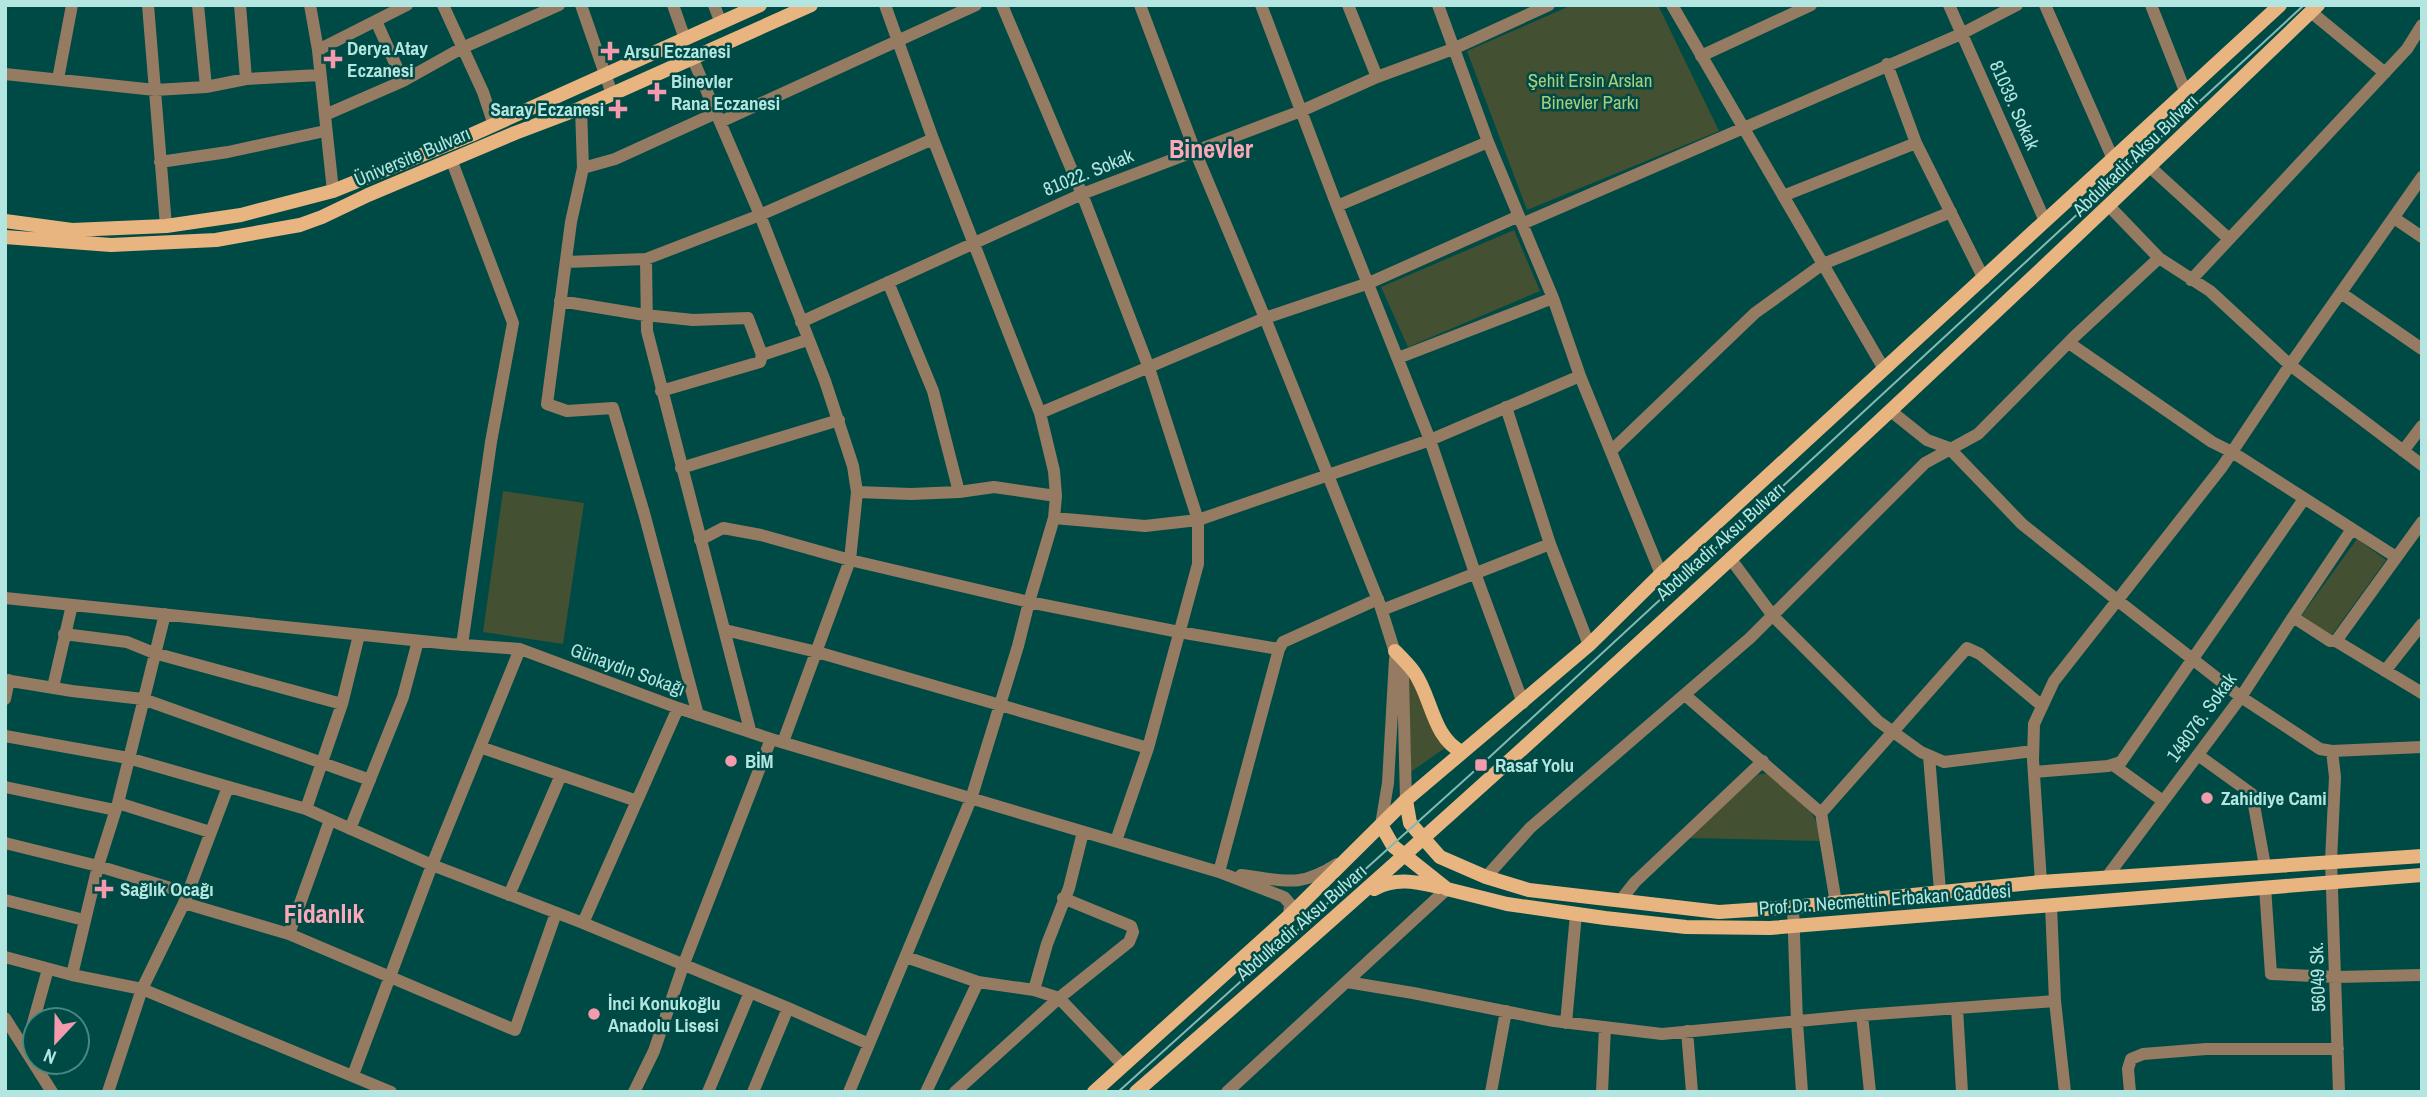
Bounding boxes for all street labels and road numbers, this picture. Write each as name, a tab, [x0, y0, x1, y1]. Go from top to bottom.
street label: 81039. Sokak	[1984, 56, 2046, 154]
street label: Abdulkadir Aksu Bulvarı	[2066, 88, 2204, 223]
street label: Üniversite Bulvarı	[350, 120, 474, 192]
street label: 81022. Sokak	[1039, 142, 1137, 202]
street label: Abdulkadir Aksu Bulvarı	[1649, 476, 1790, 607]
street label: Günaydın Sokağı	[567, 636, 689, 702]
street label: 148076. Sokak	[2160, 667, 2242, 767]
street label: Abdulkadir Aksu Bulvarı	[1229, 858, 1372, 987]
street label: Prof.Dr. Necmettin Erbakan Caddesi	[1758, 877, 2012, 921]
street label: 56049 Sk.	[2303, 941, 2331, 1013]

